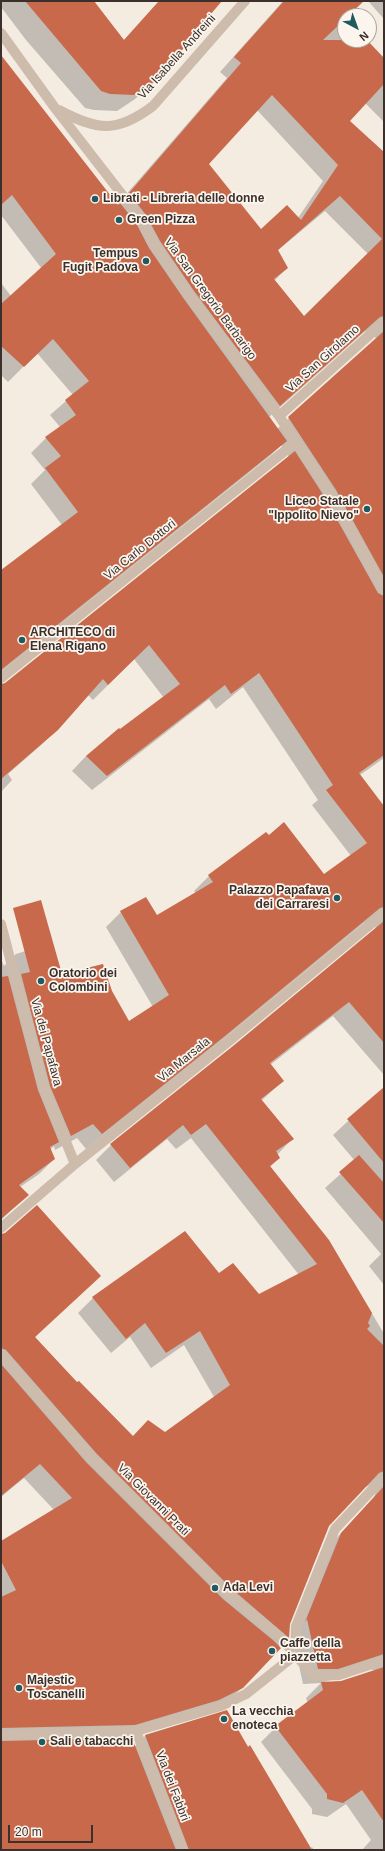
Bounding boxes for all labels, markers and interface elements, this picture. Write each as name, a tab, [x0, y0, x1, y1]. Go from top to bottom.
north arrow	[337, 8, 377, 48]
street label: Via Isabella Andreini	[135, 12, 219, 102]
text: N	[357, 29, 371, 43]
place label: Librati - Libreria delle donne	[103, 192, 264, 206]
marker: Librati - Libreria delle donne	[90, 194, 100, 204]
place label: Green Pizza	[127, 213, 195, 227]
marker: Green Pizza	[114, 215, 124, 225]
street label: Via San Gregorio Barbarigo	[161, 235, 259, 363]
place label: Tempus Fugit Padova	[63, 247, 138, 275]
marker: Tempus Fugit Padova	[141, 256, 151, 266]
street label: Via San Girolamo	[283, 322, 363, 396]
place label: Liceo Statale "Ippolito Nievo"	[268, 495, 359, 523]
marker: Liceo Statale "Ippolito Nievo"	[362, 504, 372, 514]
street label: Via Carlo Dottori	[101, 517, 179, 583]
place label: ARCHITECO di Elena Rigano	[30, 626, 115, 654]
marker: ARCHITECO di Elena Rigano	[17, 635, 27, 645]
place label: Palazzo Papafava dei Carraresi	[229, 884, 329, 912]
marker: Palazzo Papafava dei Carraresi	[332, 893, 342, 903]
place label: Oratorio dei Colombini	[49, 967, 117, 995]
marker: Oratorio dei Colombini	[36, 976, 46, 986]
street label: Via dei Papafava	[27, 996, 65, 1088]
street label: Via Marsala	[155, 1035, 213, 1085]
street label: Via Giovanni Prati	[114, 1461, 192, 1539]
place label: Ada Levi	[223, 1581, 273, 1595]
marker: Ada Levi	[210, 1583, 220, 1593]
place label: Caffe della piazzetta	[280, 1637, 341, 1665]
marker: Caffe della piazzetta	[267, 1646, 277, 1656]
place label: Majestic Toscanelli	[27, 1674, 85, 1702]
marker: Majestic Toscanelli	[14, 1683, 24, 1693]
place label: La vecchia enoteca	[232, 1705, 293, 1733]
marker: La vecchia enoteca	[219, 1714, 229, 1724]
place label: Sali e tabacchi	[50, 1735, 133, 1749]
marker: Sali e tabacchi	[37, 1737, 47, 1747]
street label: Via dei Fabbri	[152, 1749, 192, 1823]
scale bar	[10, 1817, 95, 1843]
text: 20 m	[15, 1825, 42, 1839]

